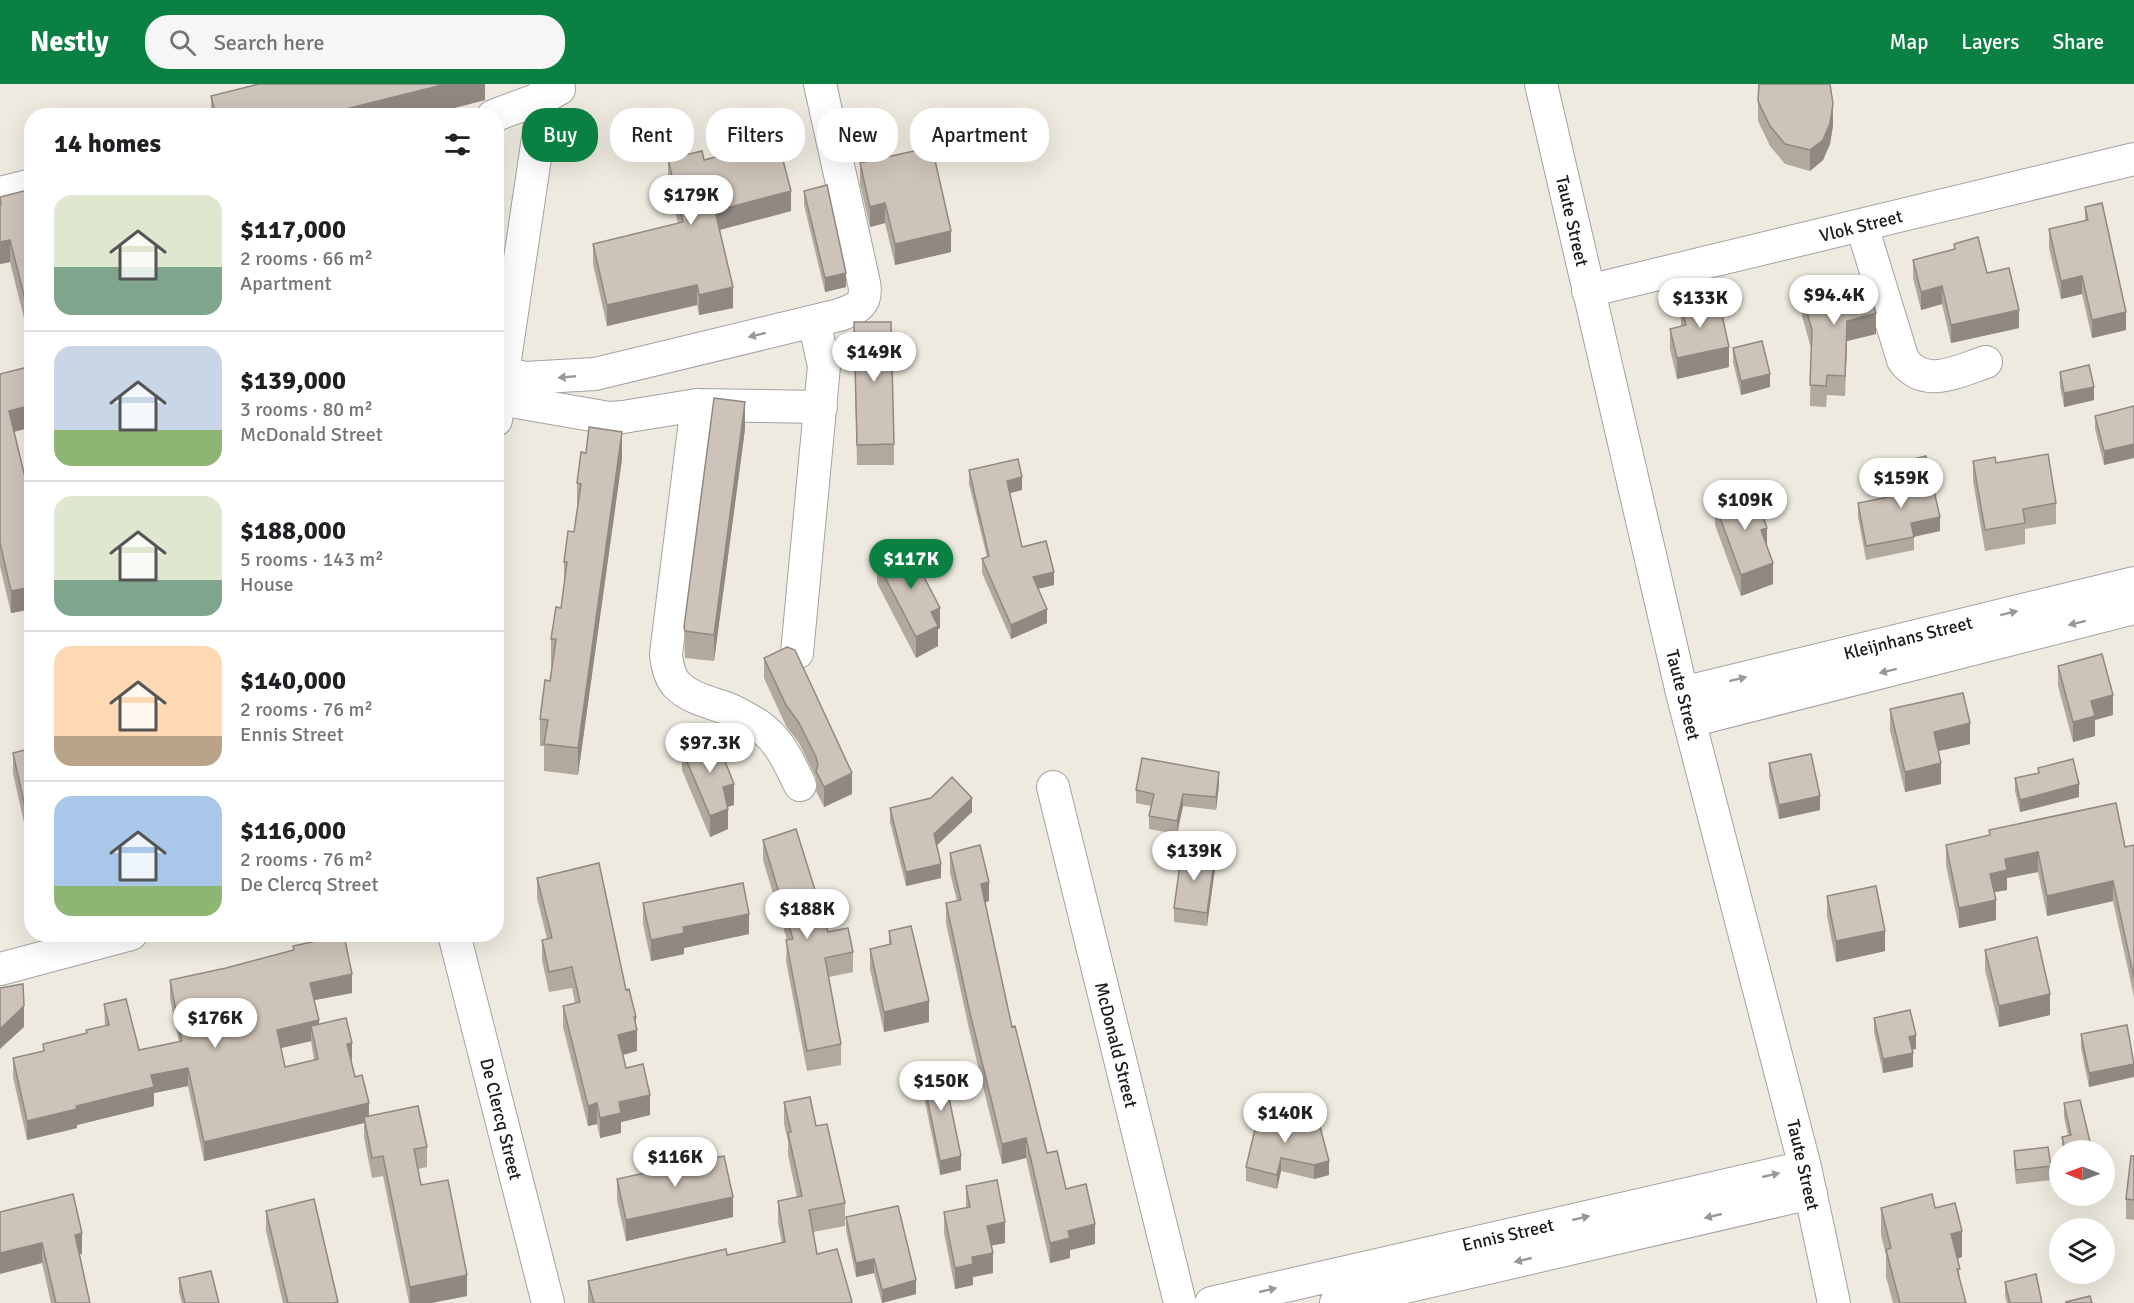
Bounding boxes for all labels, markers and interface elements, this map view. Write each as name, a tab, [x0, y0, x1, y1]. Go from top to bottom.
search box	[145, 15, 565, 69]
text: Nestly	[30, 25, 109, 59]
icon: search	[166, 26, 199, 59]
text: Search here	[214, 29, 325, 56]
text: Map	[1890, 29, 1928, 55]
text: Layers	[1961, 29, 2019, 55]
text: Share	[2052, 29, 2104, 55]
chip: Buy	[522, 108, 598, 162]
chip: Rent	[610, 108, 694, 162]
chip: Filters	[706, 108, 805, 162]
chip: New	[817, 108, 898, 162]
chip: Apartment	[910, 108, 1049, 162]
text: 14 homes	[54, 128, 161, 160]
icon: filters	[441, 128, 474, 161]
street label: Taute Street	[1551, 173, 1593, 269]
pin: $179K	[649, 175, 733, 226]
text: $179K	[663, 182, 719, 207]
street label: Vlok Street	[1817, 205, 1905, 247]
text: $117,000	[240, 214, 346, 246]
icon: home	[102, 219, 174, 291]
text: 2 rooms · 66 m²	[240, 246, 373, 271]
text: Apartment	[240, 271, 332, 296]
pin: $94.4K	[1785, 275, 1883, 326]
pin: $133K	[1658, 278, 1742, 329]
text: $94.4K	[1803, 282, 1865, 307]
text: $133K	[1672, 285, 1728, 310]
one-way arrow	[748, 330, 766, 340]
pin: $149K	[832, 332, 916, 383]
text: $149K	[846, 339, 902, 364]
text: $139,000	[240, 365, 346, 397]
icon: home	[102, 370, 174, 442]
one-way arrow	[558, 372, 577, 382]
text: 3 rooms · 80 m²	[240, 397, 373, 422]
text: McDonald Street	[240, 422, 383, 447]
pin: $159K	[1859, 458, 1943, 509]
text: $159K	[1873, 465, 1929, 490]
pin: $109K	[1703, 480, 1787, 531]
text: $109K	[1717, 487, 1773, 512]
text: $188,000	[240, 515, 346, 547]
icon: home	[102, 520, 174, 592]
pin: $117K	[869, 539, 953, 590]
text: $117K	[883, 546, 939, 571]
text: 5 rooms · 143 m²	[240, 547, 384, 572]
text: House	[240, 572, 294, 597]
one-way arrow	[2000, 608, 2019, 618]
street label: Kleijnhans Street	[1841, 611, 1975, 665]
one-way arrow	[2068, 618, 2086, 628]
street label: Taute Street	[1661, 647, 1705, 743]
text: $140,000	[240, 665, 346, 697]
one-way arrow	[1879, 666, 1897, 676]
icon: home	[102, 670, 174, 742]
one-way arrow	[1729, 674, 1748, 684]
text: 2 rooms · 76 m²	[240, 697, 373, 722]
text: Ennis Street	[240, 722, 344, 747]
pin: $97.3K	[661, 723, 759, 774]
text: $97.3K	[679, 730, 741, 755]
text: $116,000	[240, 815, 346, 847]
icon: home	[102, 820, 174, 892]
pin: $139K	[1152, 831, 1236, 882]
text: $139K	[1166, 838, 1222, 863]
text: 2 rooms · 76 m²	[240, 847, 373, 872]
text: De Clercq Street	[240, 872, 379, 897]
pin: $188K	[765, 889, 849, 940]
text: $188K	[779, 896, 835, 921]
street label: McDonald Street	[1090, 980, 1142, 1110]
pin: $176K	[173, 998, 257, 1049]
text: $176K	[187, 1005, 243, 1030]
street label: De Clercq Street	[475, 1056, 527, 1182]
pin: $150K	[899, 1061, 983, 1112]
text: $150K	[913, 1068, 969, 1093]
pin: $140K	[1243, 1093, 1327, 1144]
text: $140K	[1257, 1100, 1313, 1125]
street label: Taute Street	[1782, 1117, 1824, 1213]
pin: $116K	[633, 1137, 717, 1188]
north arrow	[2049, 1140, 2115, 1206]
map controls	[2049, 1140, 2115, 1284]
text: $116K	[647, 1144, 703, 1169]
one-way arrow	[1762, 1170, 1781, 1179]
one-way arrow	[1703, 1211, 1722, 1221]
one-way arrow	[1571, 1213, 1590, 1223]
street label: Ennis Street	[1460, 1214, 1556, 1256]
button: layers	[2049, 1218, 2115, 1284]
one-way arrow	[1513, 1255, 1532, 1265]
one-way arrow	[1259, 1285, 1278, 1294]

